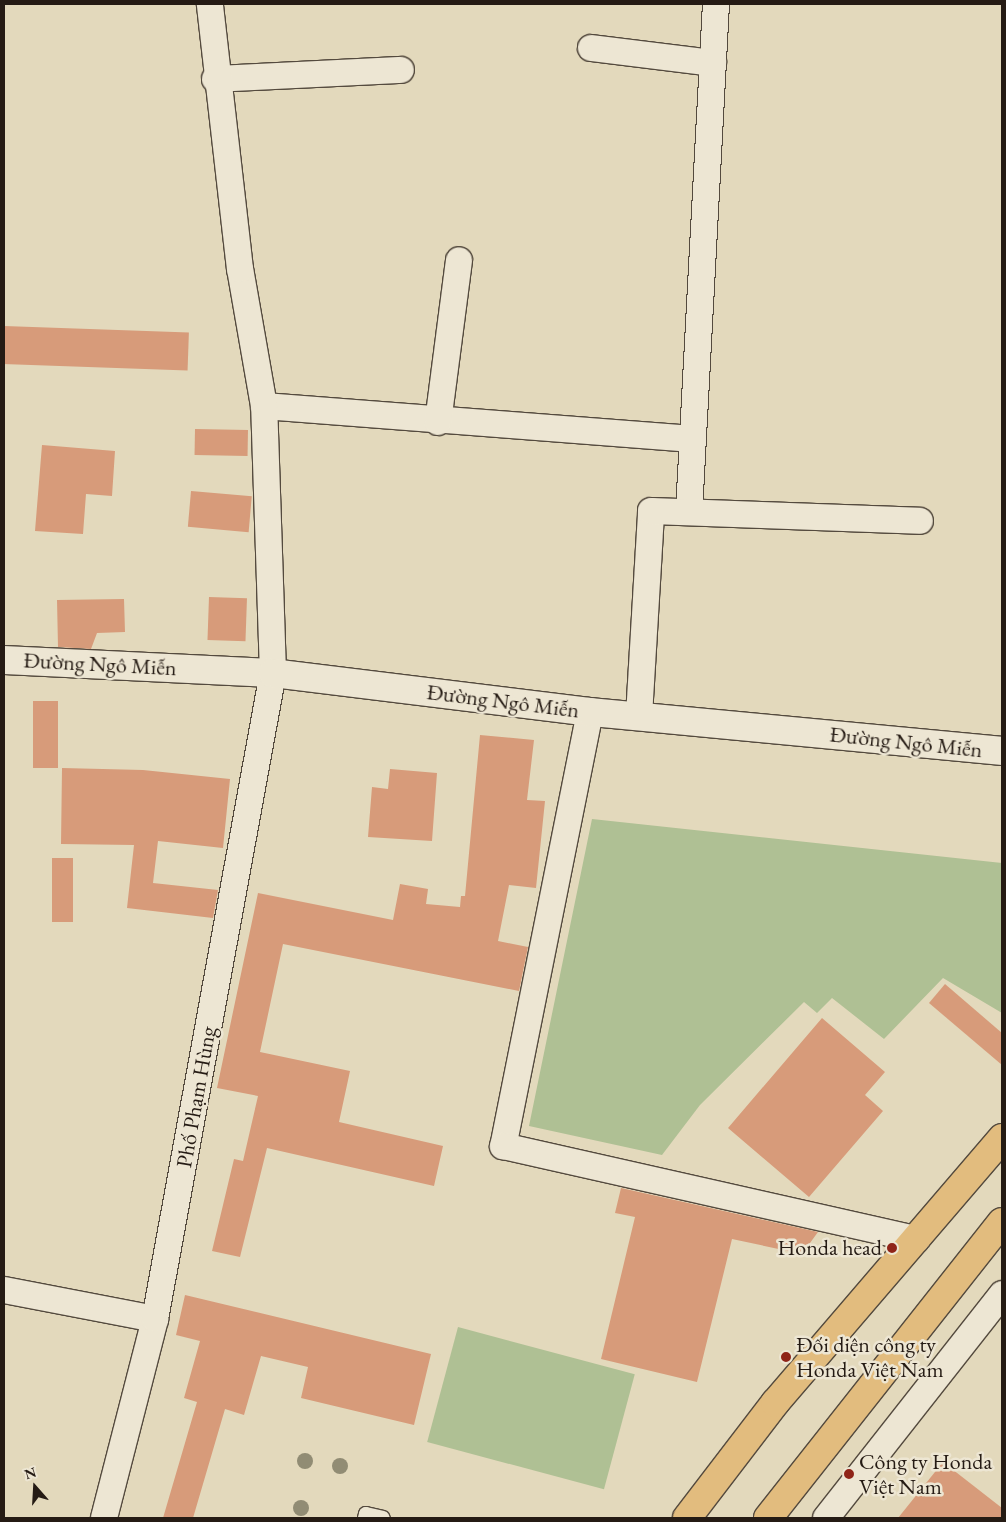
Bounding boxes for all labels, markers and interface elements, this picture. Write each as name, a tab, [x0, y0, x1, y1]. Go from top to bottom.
street label: Đường Ngô Miễn	[23, 647, 177, 681]
street label: Đường Ngô Miễn	[425, 679, 581, 723]
street label: Đường Ngô Miễn	[828, 721, 984, 763]
street label: Phố Phạm Hùng	[171, 1024, 221, 1170]
place label: Honda head	[778, 1235, 882, 1261]
marker: Honda head	[886, 1242, 898, 1254]
place label: Đối diện công ty Honda Việt Nam	[796, 1331, 944, 1382]
marker: Đối diện công ty Honda Việt Nam	[780, 1351, 792, 1363]
place label: Công ty Honda Việt Nam	[859, 1448, 992, 1500]
north arrow	[10, 1462, 60, 1512]
text: N	[22, 1462, 38, 1483]
marker: Công ty Honda Việt Nam	[843, 1468, 855, 1480]

